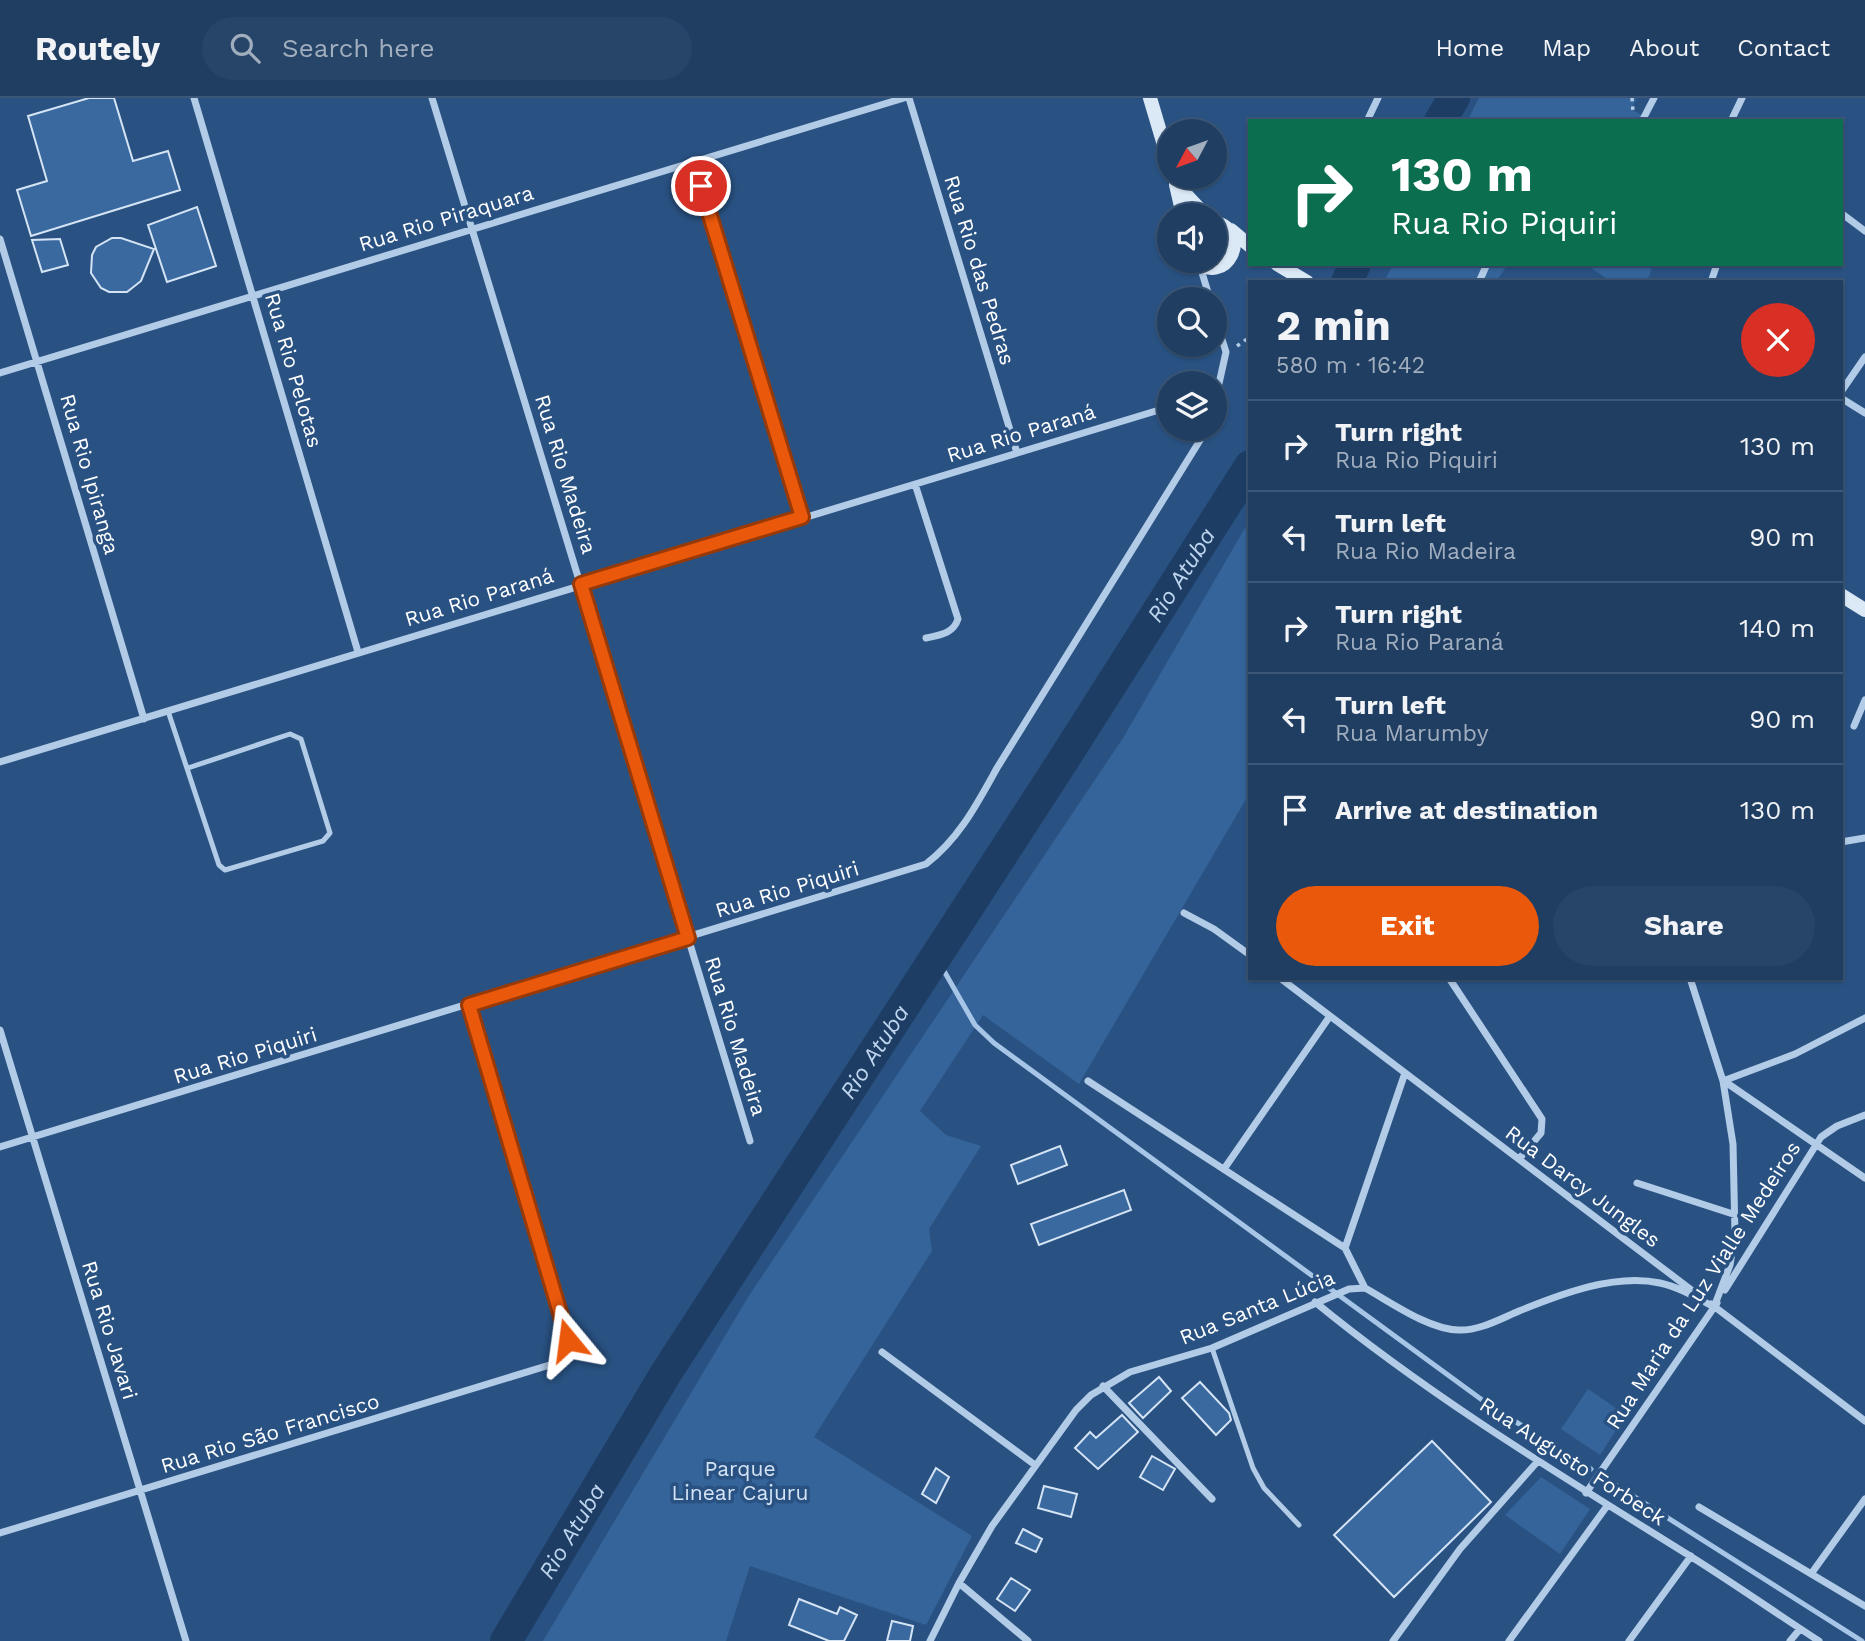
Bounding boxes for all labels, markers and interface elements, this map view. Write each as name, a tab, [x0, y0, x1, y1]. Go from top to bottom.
search box	[202, 17, 692, 80]
text: Routely	[35, 29, 160, 68]
icon: search	[226, 29, 264, 67]
text: Search here	[282, 33, 434, 63]
text: Home	[1436, 34, 1504, 62]
text: Map	[1542, 34, 1591, 62]
text: About	[1629, 34, 1699, 62]
text: Contact	[1737, 34, 1830, 62]
north arrow	[1157, 119, 1227, 189]
map controls	[1157, 119, 1227, 441]
text: 130 m	[1391, 145, 1533, 203]
icon: right	[1276, 147, 1367, 238]
pin	[671, 156, 731, 216]
icon: arrive	[682, 167, 720, 205]
street label: Rua Rio das Pedras	[939, 172, 1021, 368]
street label: Rua Rio Piraquara	[356, 180, 536, 256]
button: sound	[1157, 203, 1227, 273]
text: Rua Rio Piquiri	[1391, 204, 1618, 242]
button: search	[1157, 287, 1227, 357]
street label: Rua Rio Pelotas	[260, 290, 328, 450]
text: 2 min	[1276, 301, 1391, 350]
button: close	[1741, 303, 1815, 377]
text: 580 m · 16:42	[1276, 352, 1425, 379]
button: layers	[1157, 371, 1227, 441]
street label: Rua Rio Ipiranga	[55, 391, 125, 557]
street label: Rua Rio Madeira	[530, 391, 602, 557]
street label: Rua Rio Paraná	[944, 398, 1098, 467]
text: Turn right	[1335, 417, 1462, 447]
icon: right	[1276, 427, 1314, 465]
text: 130 m	[1740, 431, 1815, 461]
text: Rua Rio Piquiri	[1335, 447, 1498, 474]
text: Turn left	[1335, 508, 1446, 538]
icon: left	[1276, 518, 1314, 556]
text: 90 m	[1749, 522, 1815, 552]
water label: Rio Atuba	[1141, 523, 1221, 627]
text: Rua Rio Madeira	[1335, 538, 1516, 565]
street label: Rua Rio Paraná	[402, 562, 556, 631]
text: Turn right	[1335, 599, 1462, 629]
icon: right	[1276, 609, 1314, 647]
text: 140 m	[1739, 613, 1815, 643]
text: Rua Rio Paraná	[1335, 629, 1504, 656]
text: Turn left	[1335, 690, 1446, 720]
icon: left	[1276, 700, 1314, 738]
text: 90 m	[1749, 704, 1815, 734]
text: Rua Marumby	[1335, 720, 1489, 747]
icon: arrive	[1276, 791, 1314, 829]
text: Arrive at destination	[1335, 795, 1598, 825]
text: 130 m	[1740, 795, 1815, 825]
street label: Rua Rio Piquiri	[712, 855, 862, 923]
button: Exit	[1276, 886, 1539, 966]
button: Share	[1553, 886, 1815, 966]
street label: Rua Rio Madeira	[700, 953, 772, 1119]
water label: Rio Atuba	[834, 1000, 915, 1104]
street label: Rua Rio Piquiri	[170, 1021, 320, 1089]
street label: Rua Darcy Jungles	[1501, 1120, 1665, 1252]
street label: Rua Maria da Luz Vialle Medeiros	[1600, 1136, 1806, 1434]
street label: Rua Rio Javari	[77, 1258, 143, 1402]
street label: Rua Santa Lúcia	[1176, 1264, 1338, 1350]
position arrow	[531, 1303, 605, 1377]
street label: Rua Rio São Francisco	[158, 1388, 382, 1478]
street label: Rua Augusto Forbeck	[1475, 1392, 1671, 1531]
park label: Parque Linear Cajuru	[672, 1456, 808, 1505]
water label: Rio Atuba	[533, 1479, 610, 1584]

